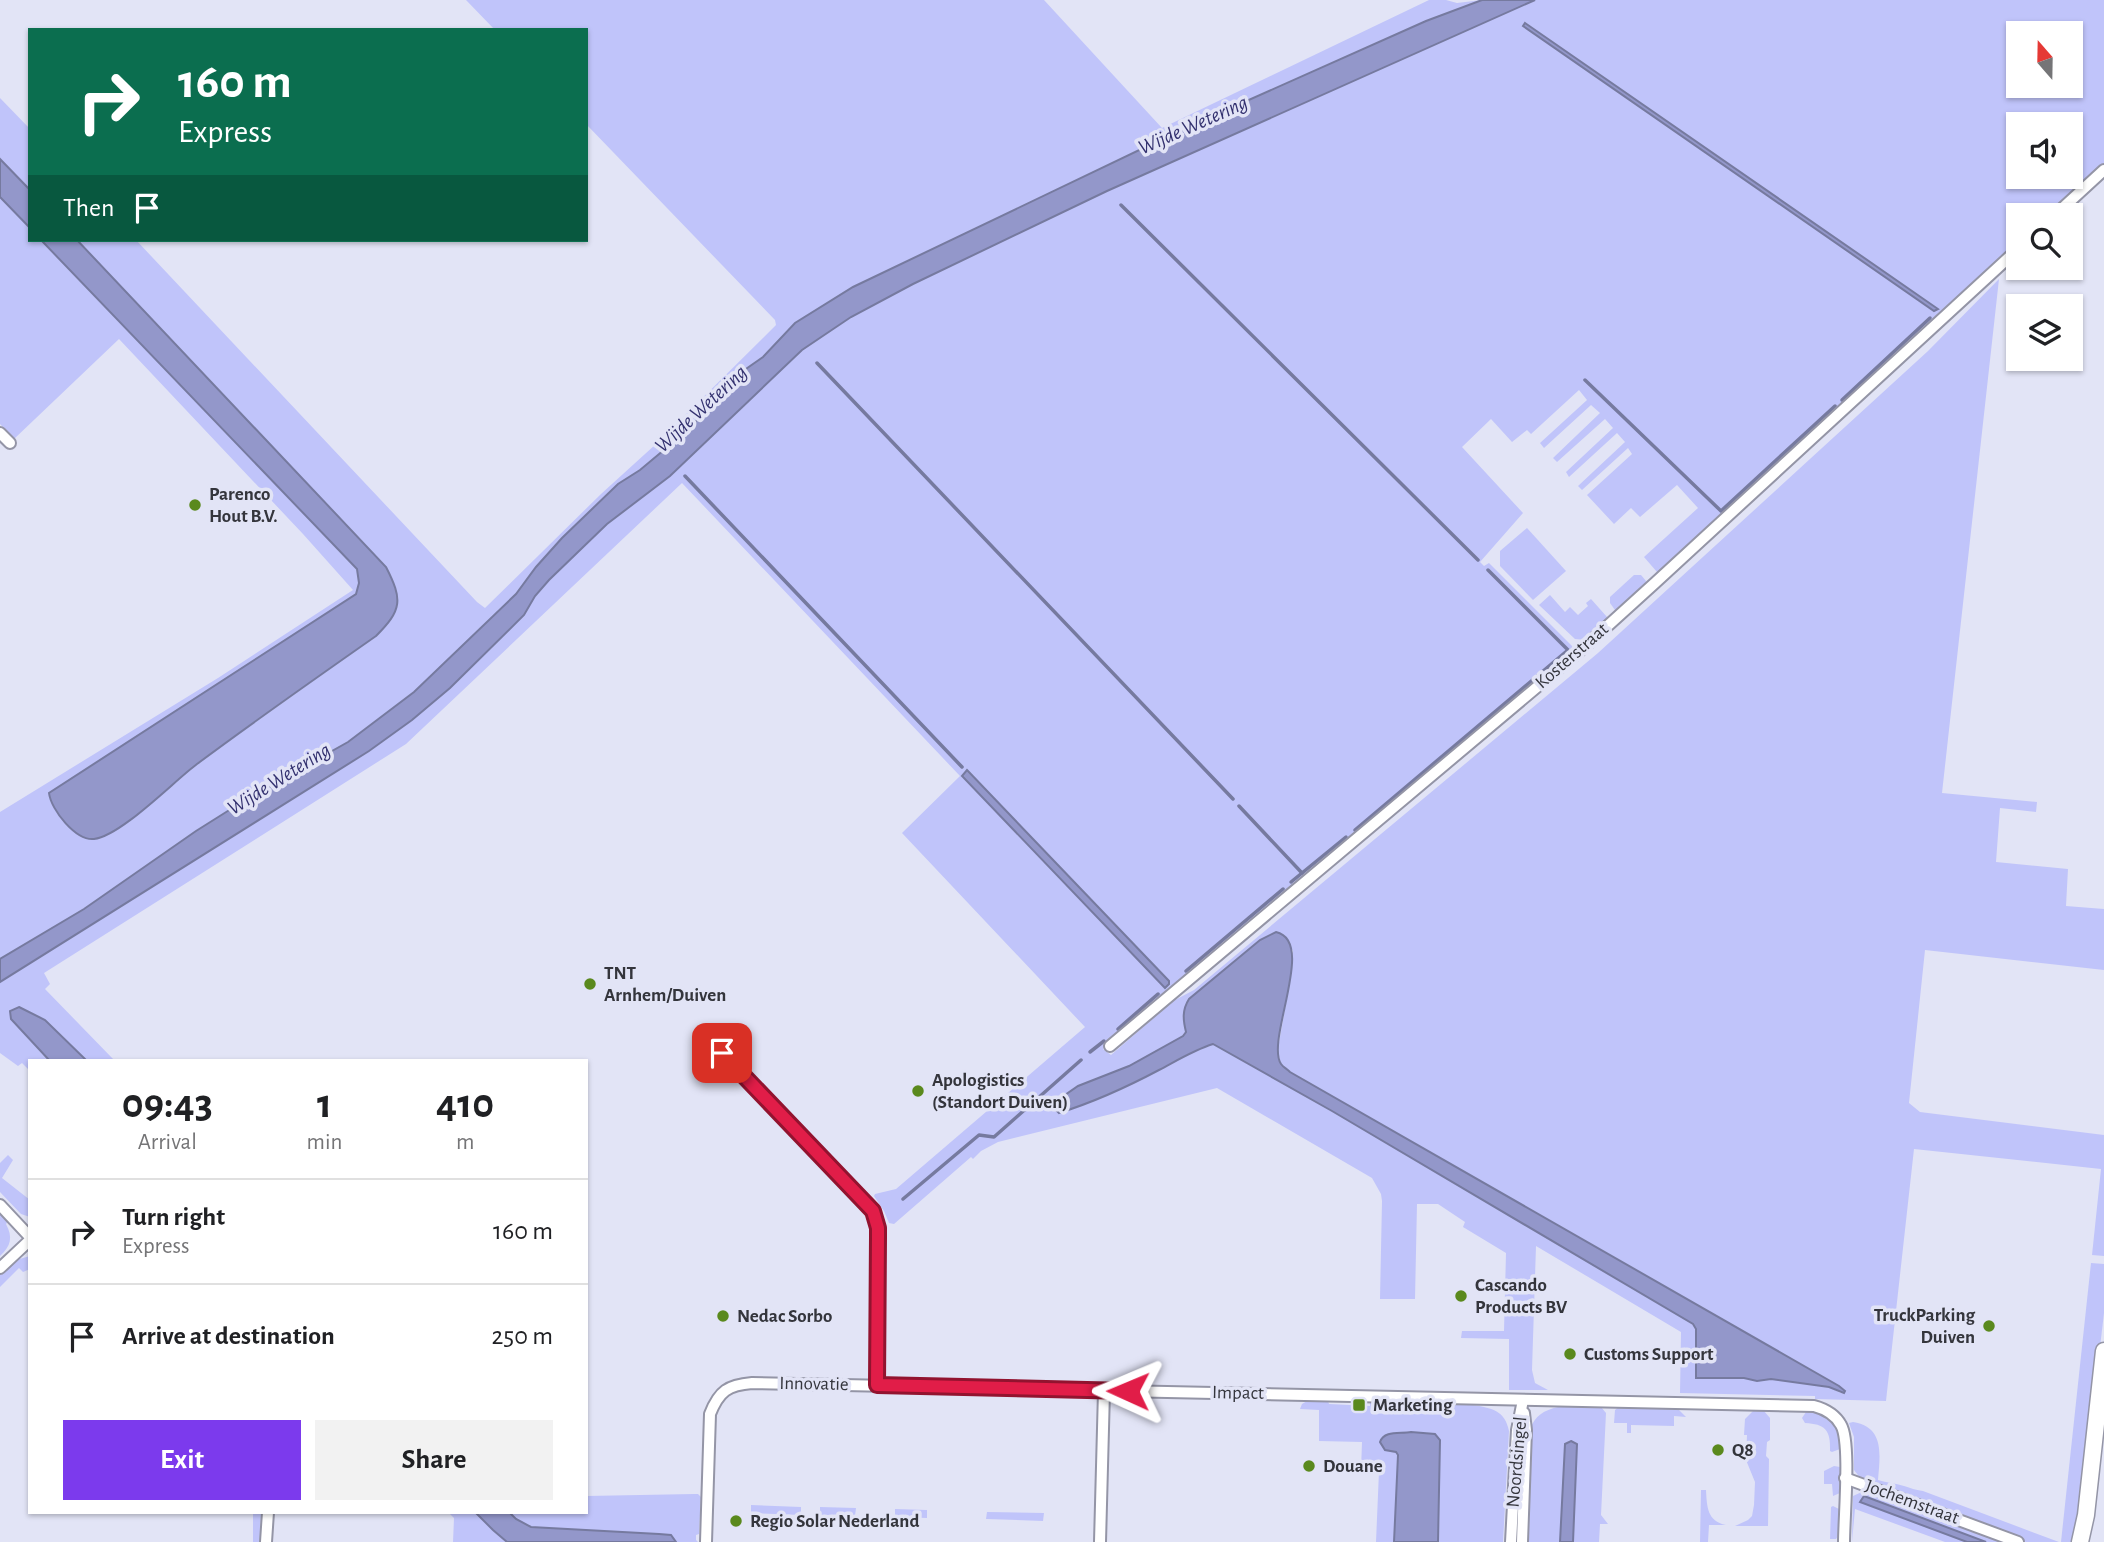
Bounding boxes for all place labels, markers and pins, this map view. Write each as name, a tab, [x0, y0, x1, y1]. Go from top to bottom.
place label: Parenco Hout B.V.	[209, 485, 278, 526]
marker: Parenco Hout B.V.	[187, 497, 203, 513]
place label: TNT Arnhem/Duiven	[604, 964, 726, 1005]
marker: TNT Arnhem/Duiven	[582, 976, 598, 992]
pin	[692, 1023, 752, 1083]
place label: Apologistics (Standort Duiven)	[932, 1071, 1068, 1112]
marker: Apologistics (Standort Duiven)	[910, 1083, 926, 1099]
place label: Cascando Products BV	[1475, 1276, 1568, 1317]
marker: Cascando Products BV	[1453, 1288, 1469, 1304]
place label: TruckParking Duiven	[1874, 1306, 1975, 1347]
place label: Nedac Sorbo	[737, 1307, 832, 1326]
marker: Nedac Sorbo	[715, 1308, 731, 1324]
marker: TruckParking Duiven	[1981, 1318, 1997, 1334]
place label: Customs Support	[1584, 1345, 1714, 1364]
marker: Customs Support	[1562, 1346, 1578, 1362]
place label: Marketing	[1373, 1396, 1453, 1415]
marker: Marketing	[1351, 1397, 1367, 1413]
place label: Q8	[1732, 1441, 1754, 1460]
marker: Q8	[1710, 1442, 1726, 1458]
place label: Douane	[1323, 1457, 1383, 1476]
marker: Douane	[1301, 1458, 1317, 1474]
place label: Regio Solar Nederland	[750, 1512, 919, 1531]
marker: Regio Solar Nederland	[728, 1513, 744, 1529]

